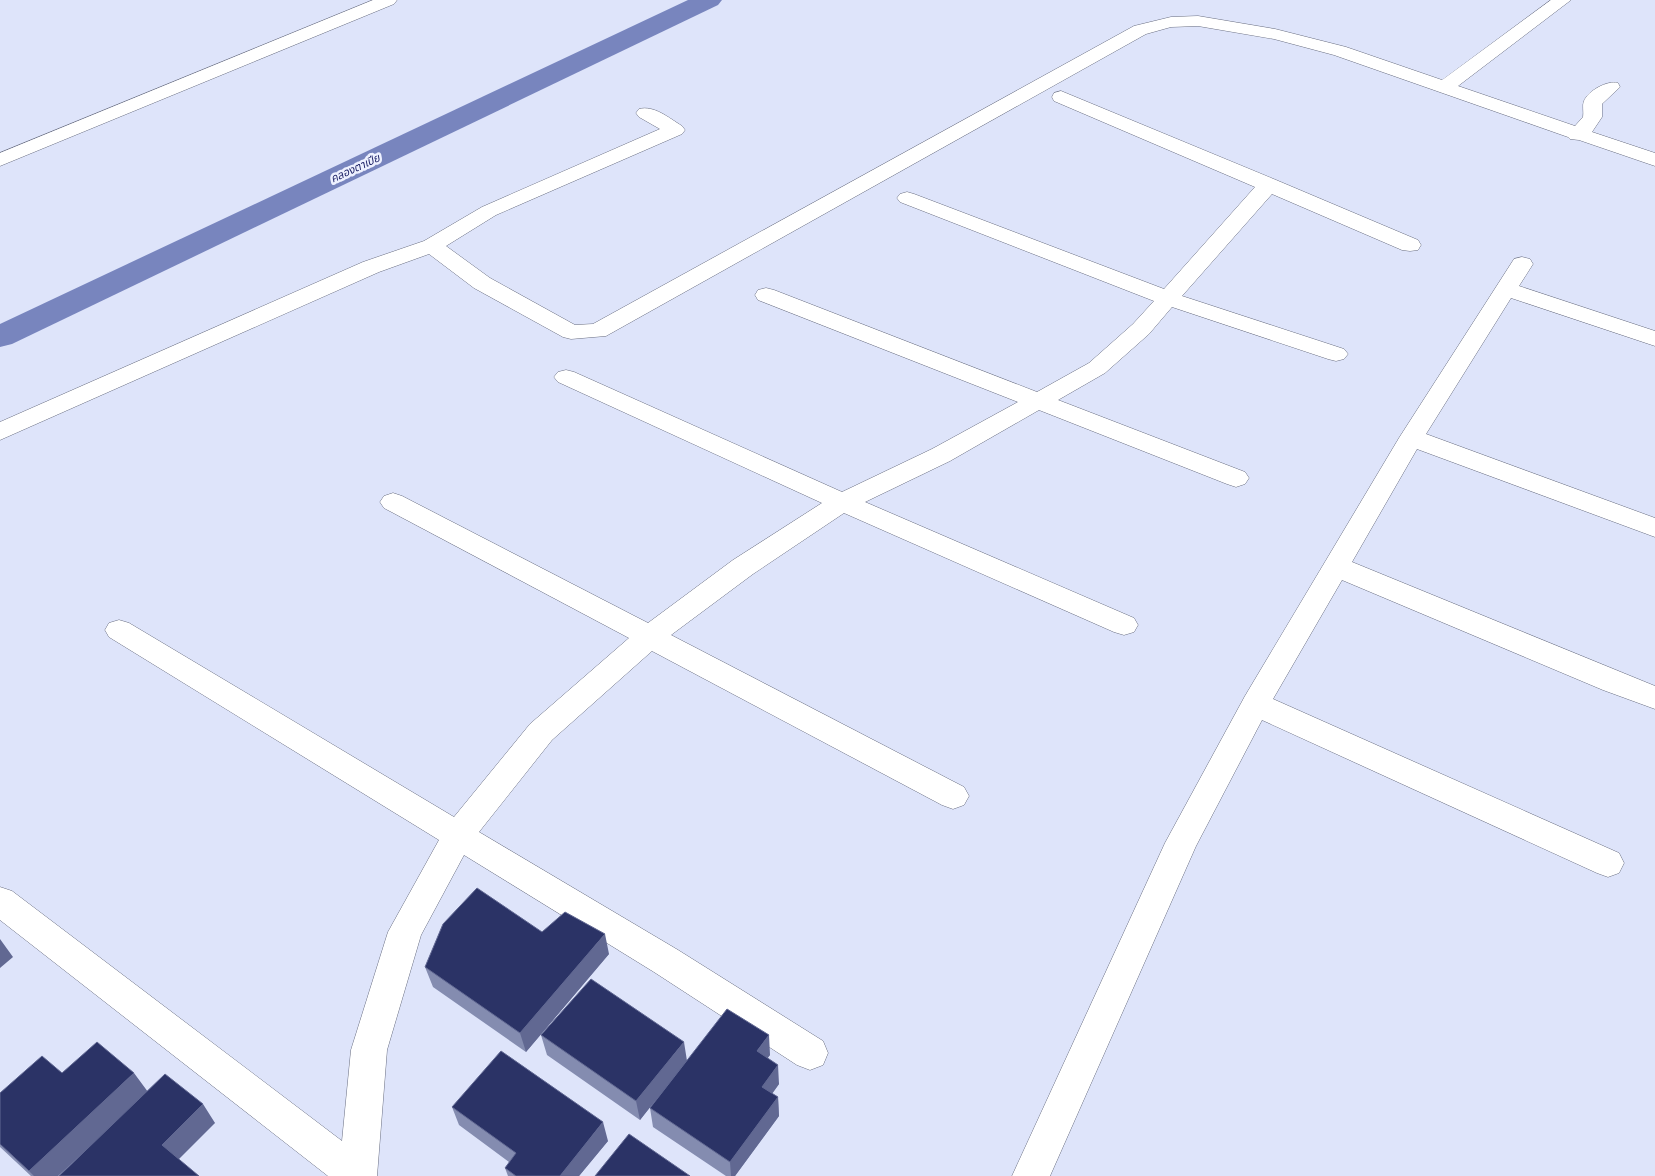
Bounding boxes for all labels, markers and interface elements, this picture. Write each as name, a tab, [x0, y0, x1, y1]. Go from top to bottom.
water label: คลองตาเปีย	[328, 151, 383, 186]

